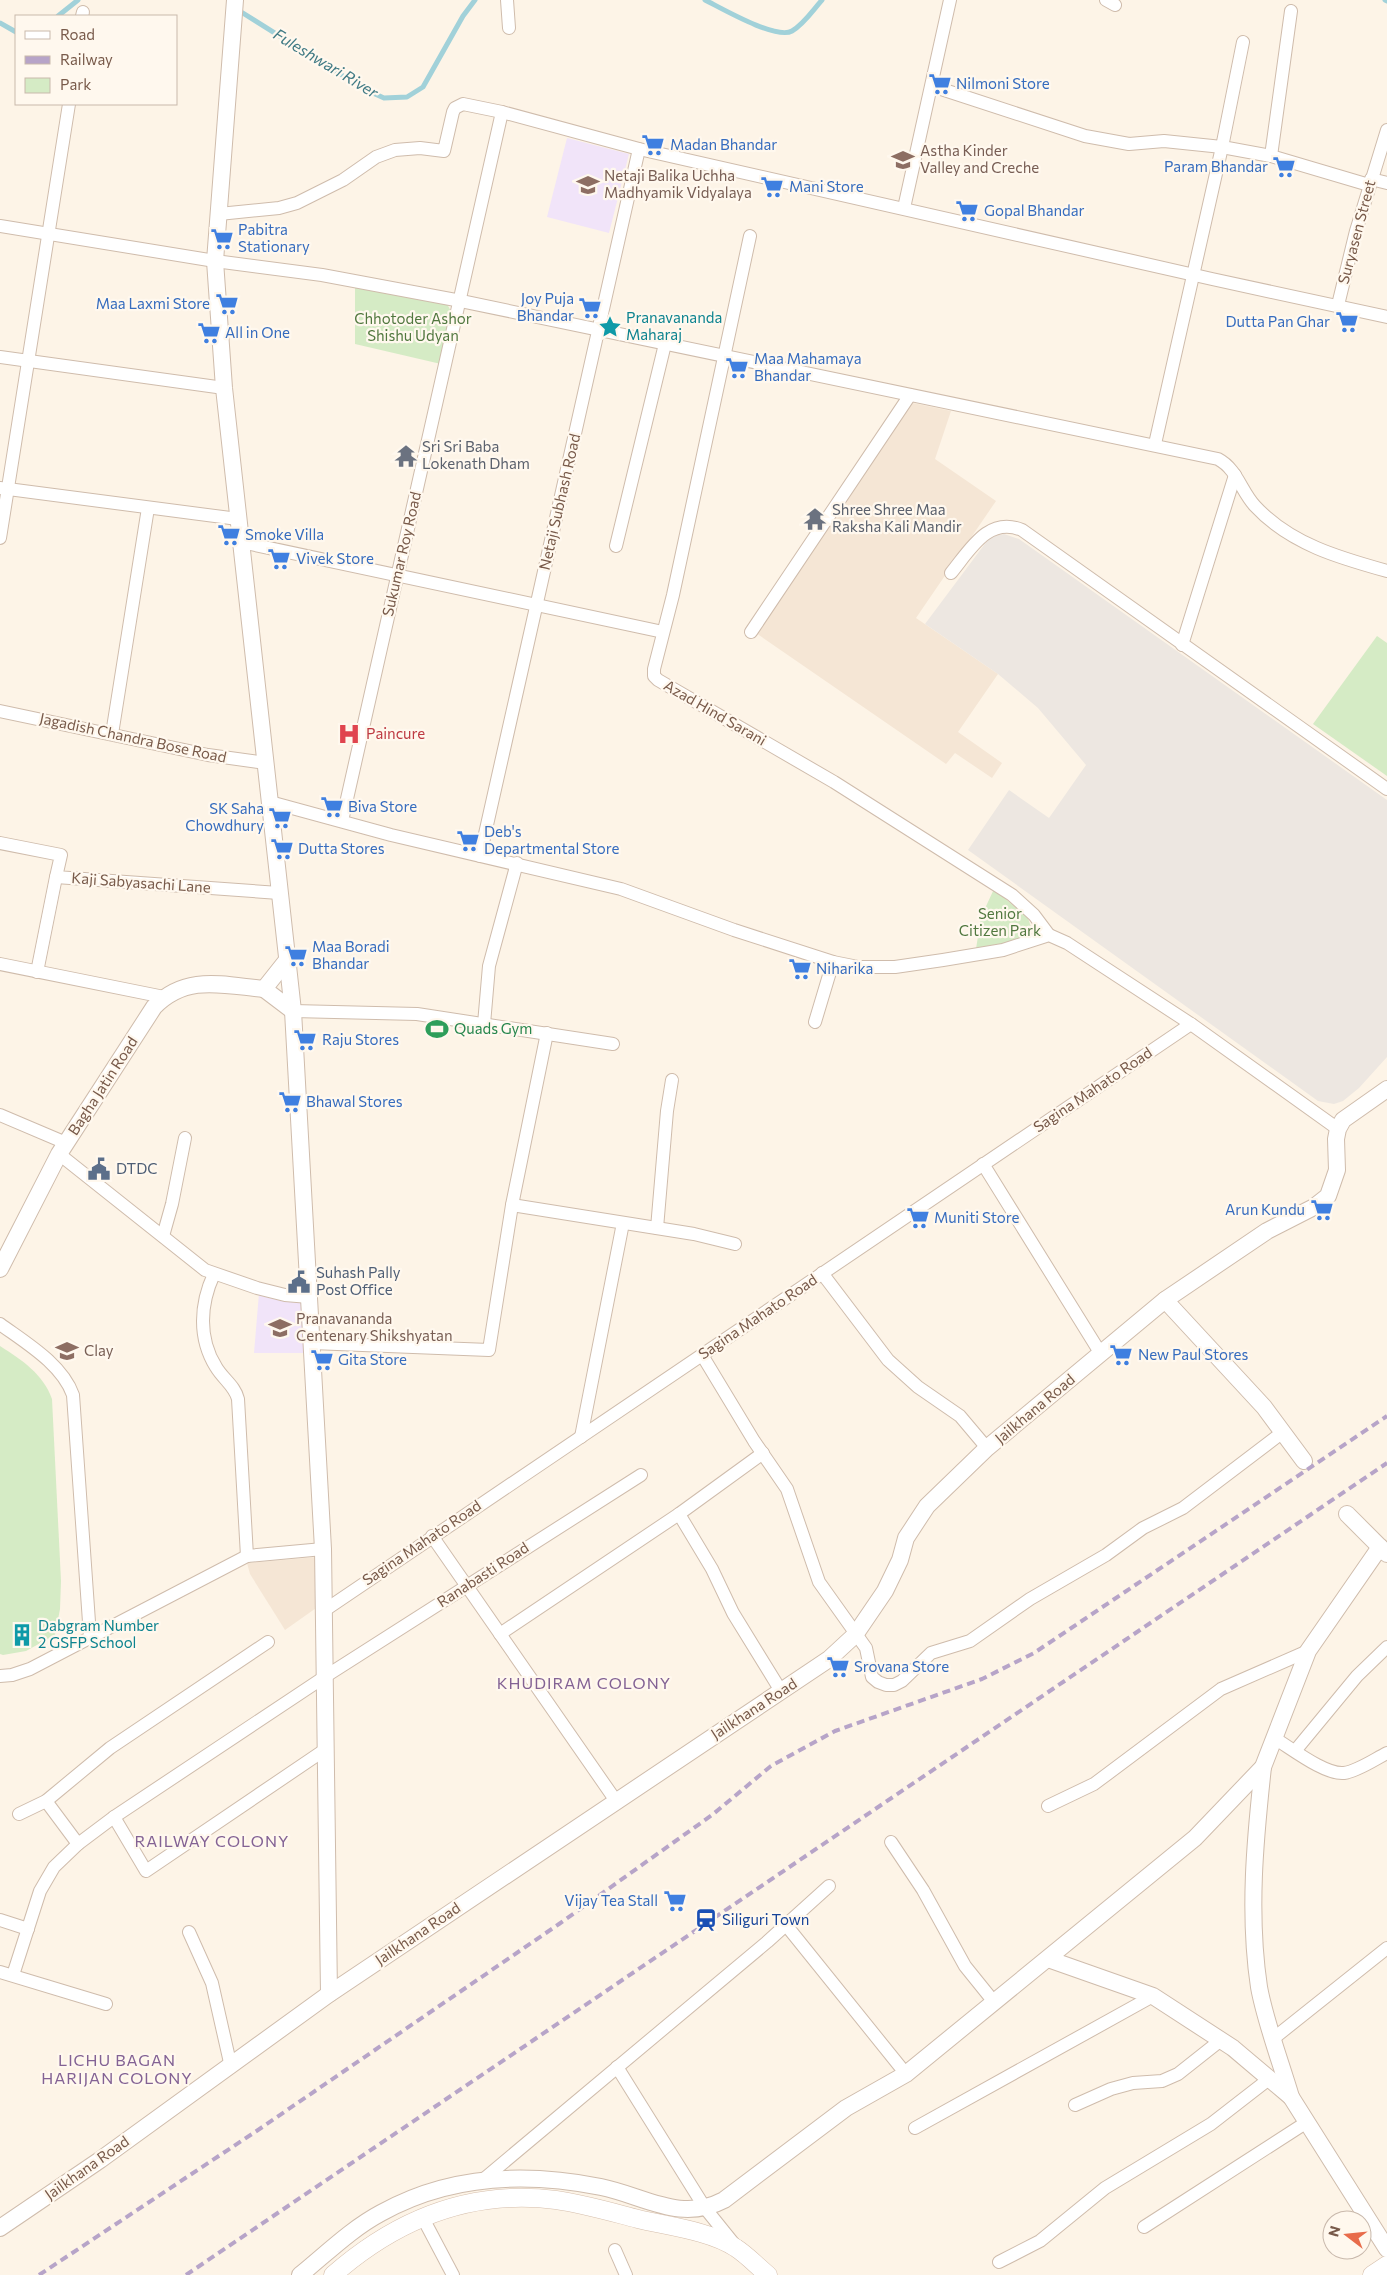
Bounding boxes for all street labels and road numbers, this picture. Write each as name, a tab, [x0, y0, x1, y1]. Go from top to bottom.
street label: Suryasen Street	[1333, 178, 1379, 286]
street label: Netaji Subhash Road	[535, 432, 583, 572]
street label: Sukumar Roy Road	[378, 490, 424, 618]
street label: Azad Hind Sarani	[661, 676, 770, 749]
street label: Jagadish Chandra Bose Road	[38, 708, 228, 766]
street label: Kaji Sabyasachi Lane	[71, 868, 211, 896]
street label: Bagha Jatin Road	[64, 1033, 141, 1138]
street label: Sagina Mahato Road	[1030, 1043, 1155, 1136]
street label: Sagina Mahato Road	[695, 1270, 820, 1363]
street label: Jailkhana Road	[991, 1370, 1078, 1447]
street label: Sagina Mahato Road	[359, 1496, 484, 1589]
street label: Ranabasti Road	[433, 1538, 532, 1610]
street label: Jailkhana Road	[707, 1674, 800, 1743]
street label: Jailkhana Road	[371, 1898, 463, 1968]
street label: Jailkhana Road	[41, 2131, 132, 2203]

